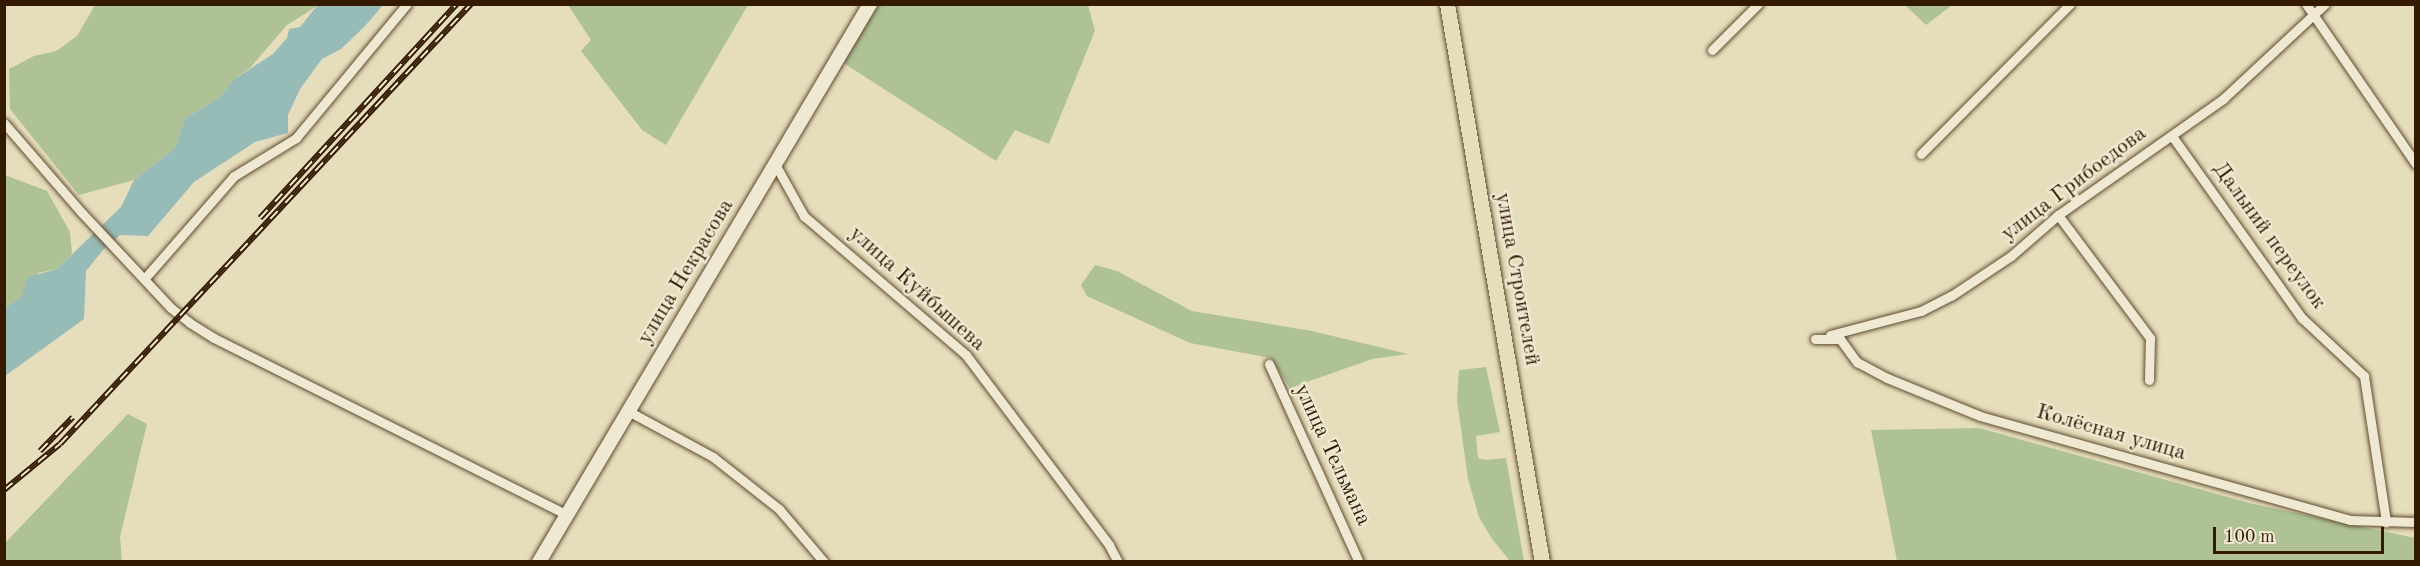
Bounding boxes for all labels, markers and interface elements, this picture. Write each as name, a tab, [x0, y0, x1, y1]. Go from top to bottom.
street label: улица Грибоедова	[1996, 121, 2152, 247]
street label: Дальний переулок	[2206, 157, 2332, 315]
street label: улица Строителей	[1489, 190, 1545, 368]
street label: улица Некрасова	[632, 194, 740, 350]
street label: улица Куйбышева	[843, 221, 991, 357]
street label: улица Тельмана	[1288, 380, 1376, 530]
street label: Колёсная улица	[2033, 399, 2189, 467]
scale bar	[2216, 515, 2387, 553]
text: 100 m	[2224, 528, 2275, 546]

